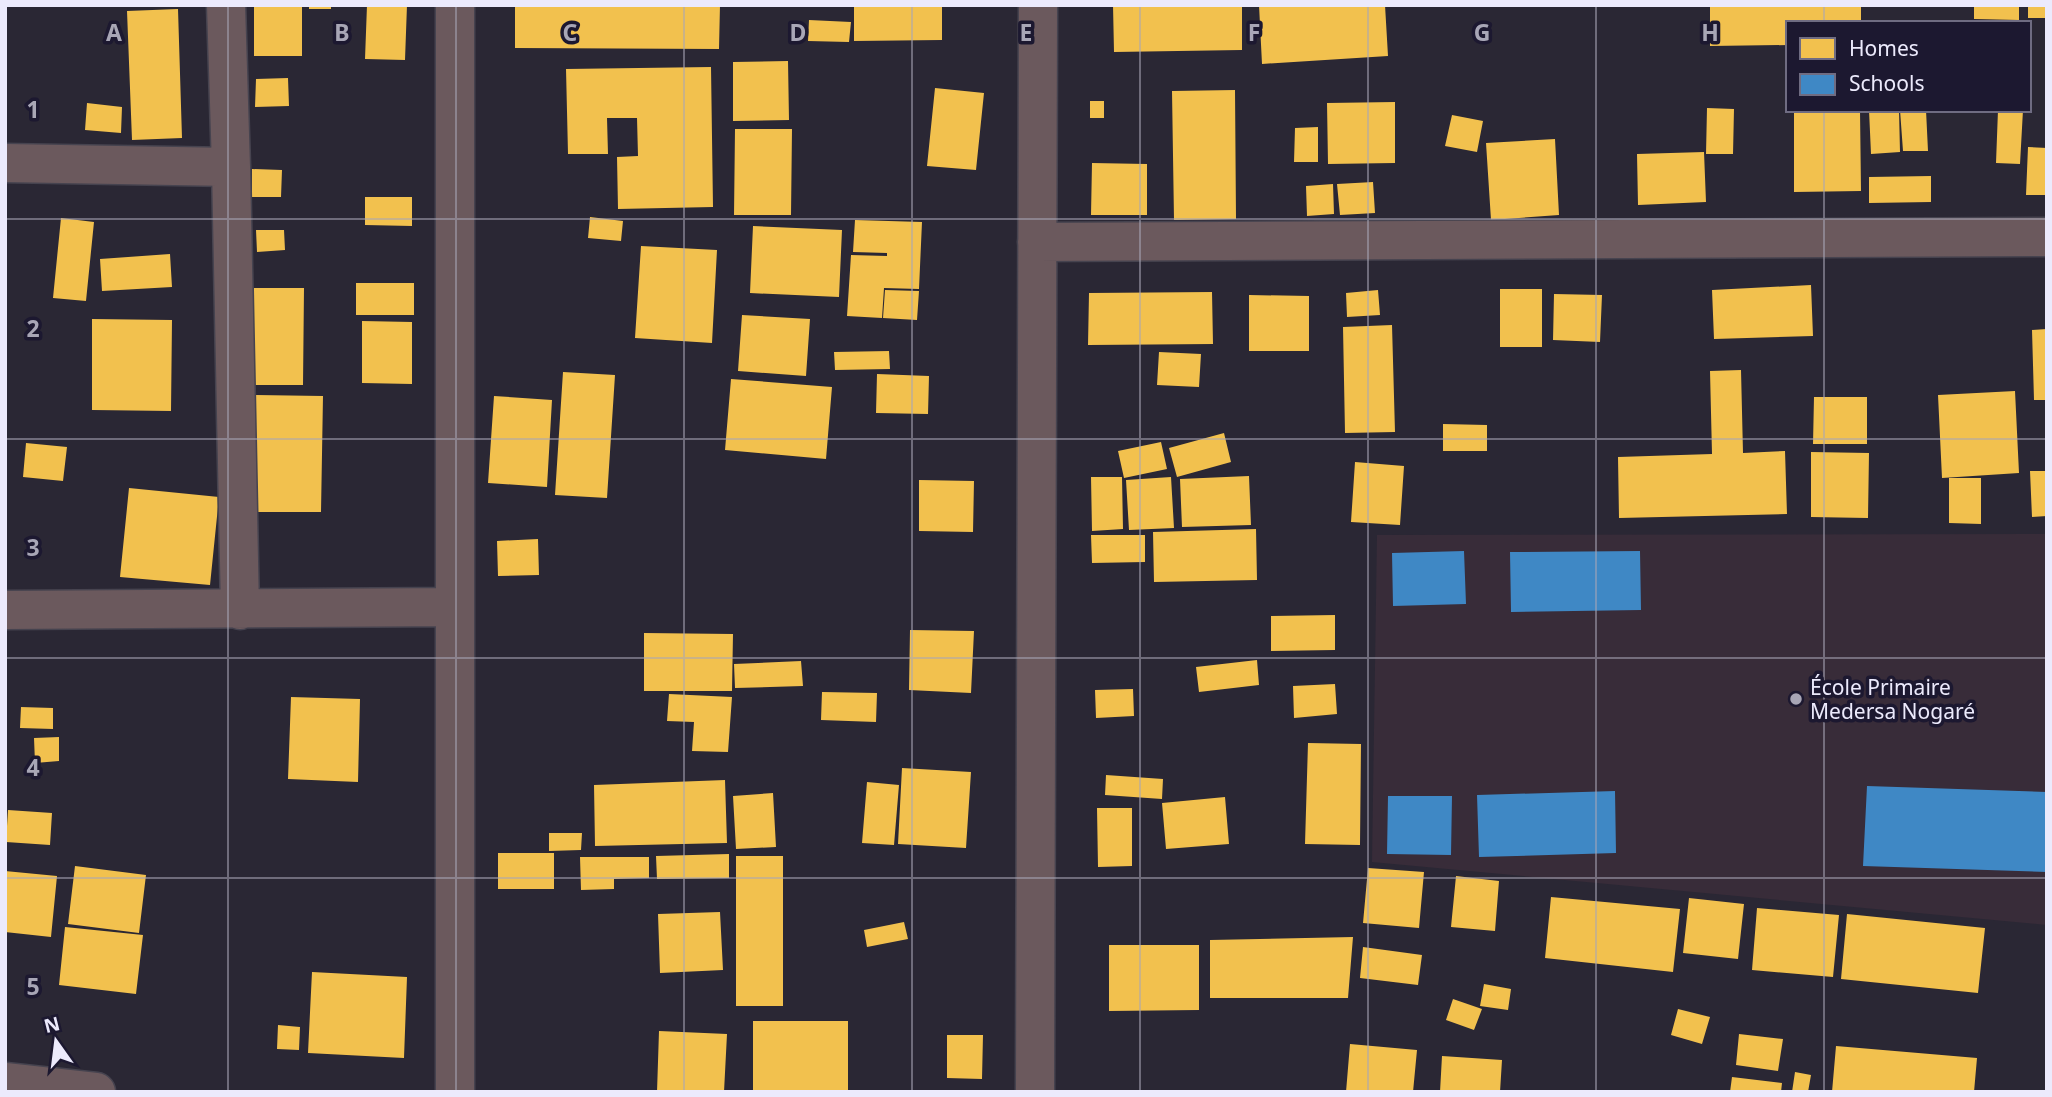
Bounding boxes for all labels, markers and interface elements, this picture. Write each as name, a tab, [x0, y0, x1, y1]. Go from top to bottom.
text: A	[106, 16, 122, 48]
text: B	[334, 16, 350, 48]
text: C	[563, 16, 578, 48]
text: D	[790, 16, 806, 48]
text: E	[1020, 16, 1032, 48]
text: F	[1248, 16, 1260, 48]
text: G	[1474, 16, 1490, 48]
text: H	[1701, 16, 1719, 48]
legend	[1786, 21, 2031, 112]
text: Homes	[1849, 34, 1919, 62]
text: Schools	[1849, 69, 1924, 97]
text: 1	[26, 93, 40, 125]
text: 2	[26, 312, 40, 344]
text: 3	[26, 531, 40, 563]
place label: École Primaire Medersa Nogaré	[1810, 673, 1975, 725]
marker: École Primaire Medersa Nogaré	[1788, 691, 1804, 707]
text: 4	[26, 751, 40, 783]
text: 5	[26, 970, 40, 1002]
north arrow	[21, 1006, 91, 1076]
text: N	[41, 1010, 63, 1039]

